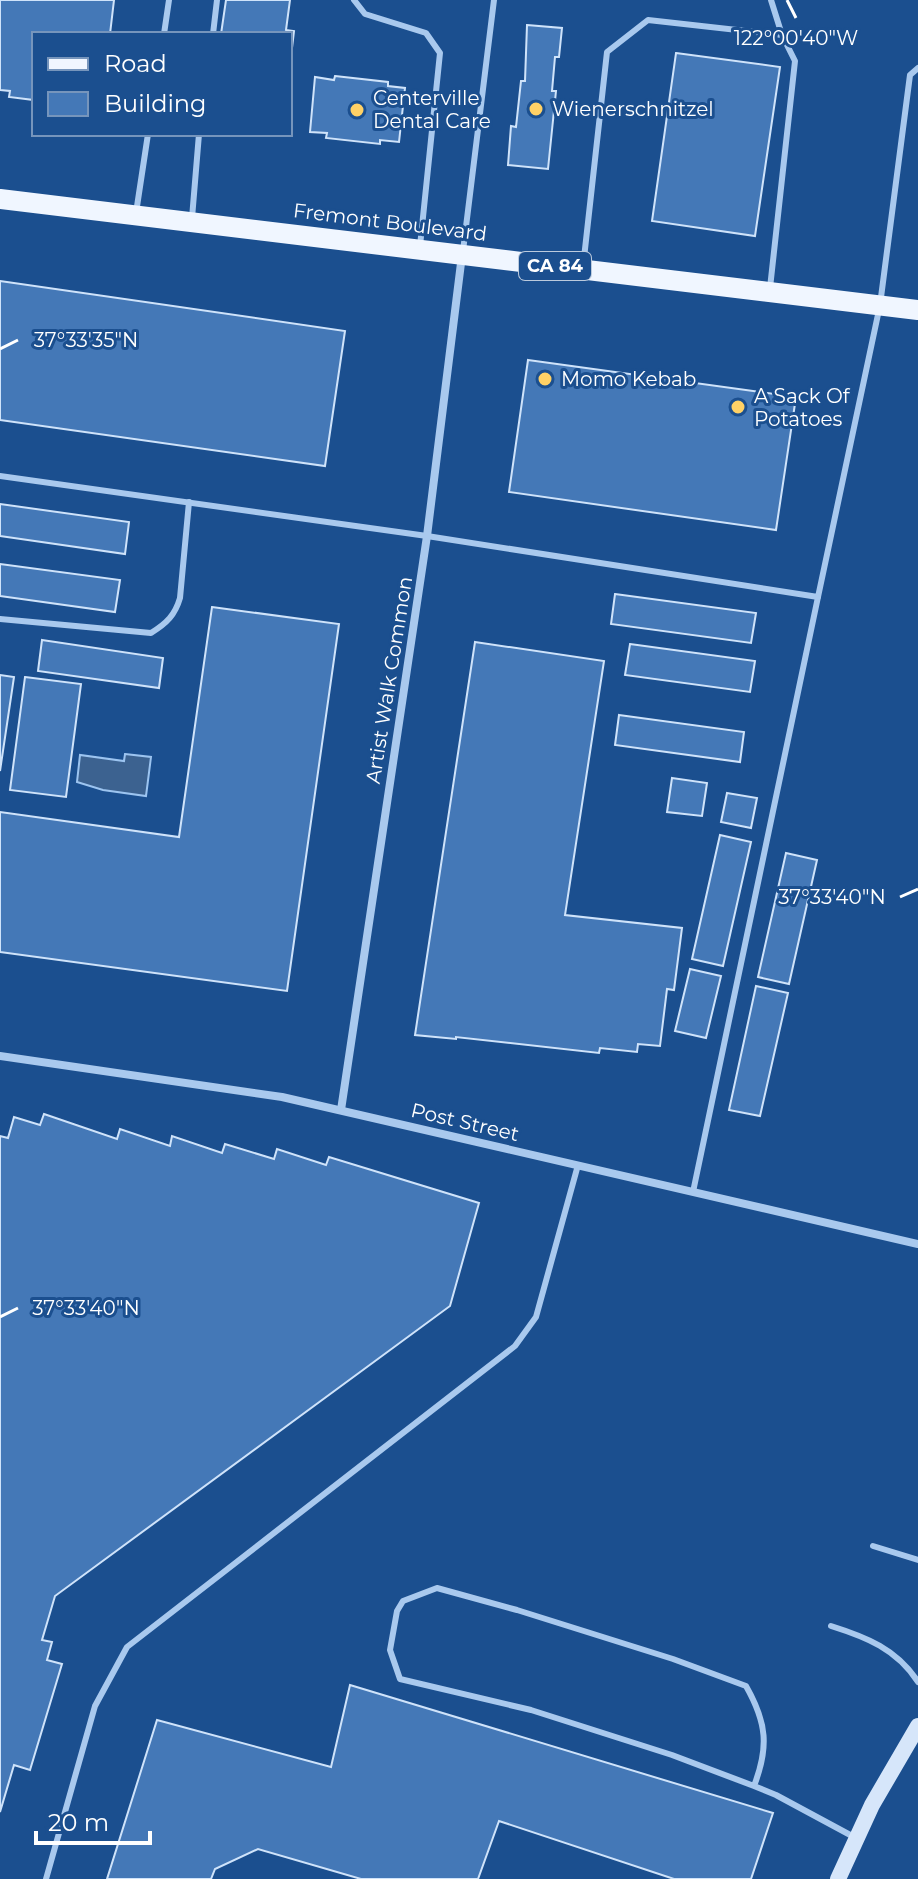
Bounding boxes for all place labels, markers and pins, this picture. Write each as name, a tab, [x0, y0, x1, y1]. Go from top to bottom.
place label: Centerville Dental Care	[373, 86, 491, 133]
place label: Wienerschnitzel	[552, 97, 714, 121]
marker: Wienerschnitzel	[527, 100, 545, 118]
marker: Centerville Dental Care	[348, 101, 366, 119]
place label: Momo Kebab	[561, 367, 696, 391]
marker: Momo Kebab	[536, 370, 554, 388]
place label: A Sack Of Potatoes	[754, 384, 851, 431]
marker: A Sack Of Potatoes	[729, 398, 747, 416]

